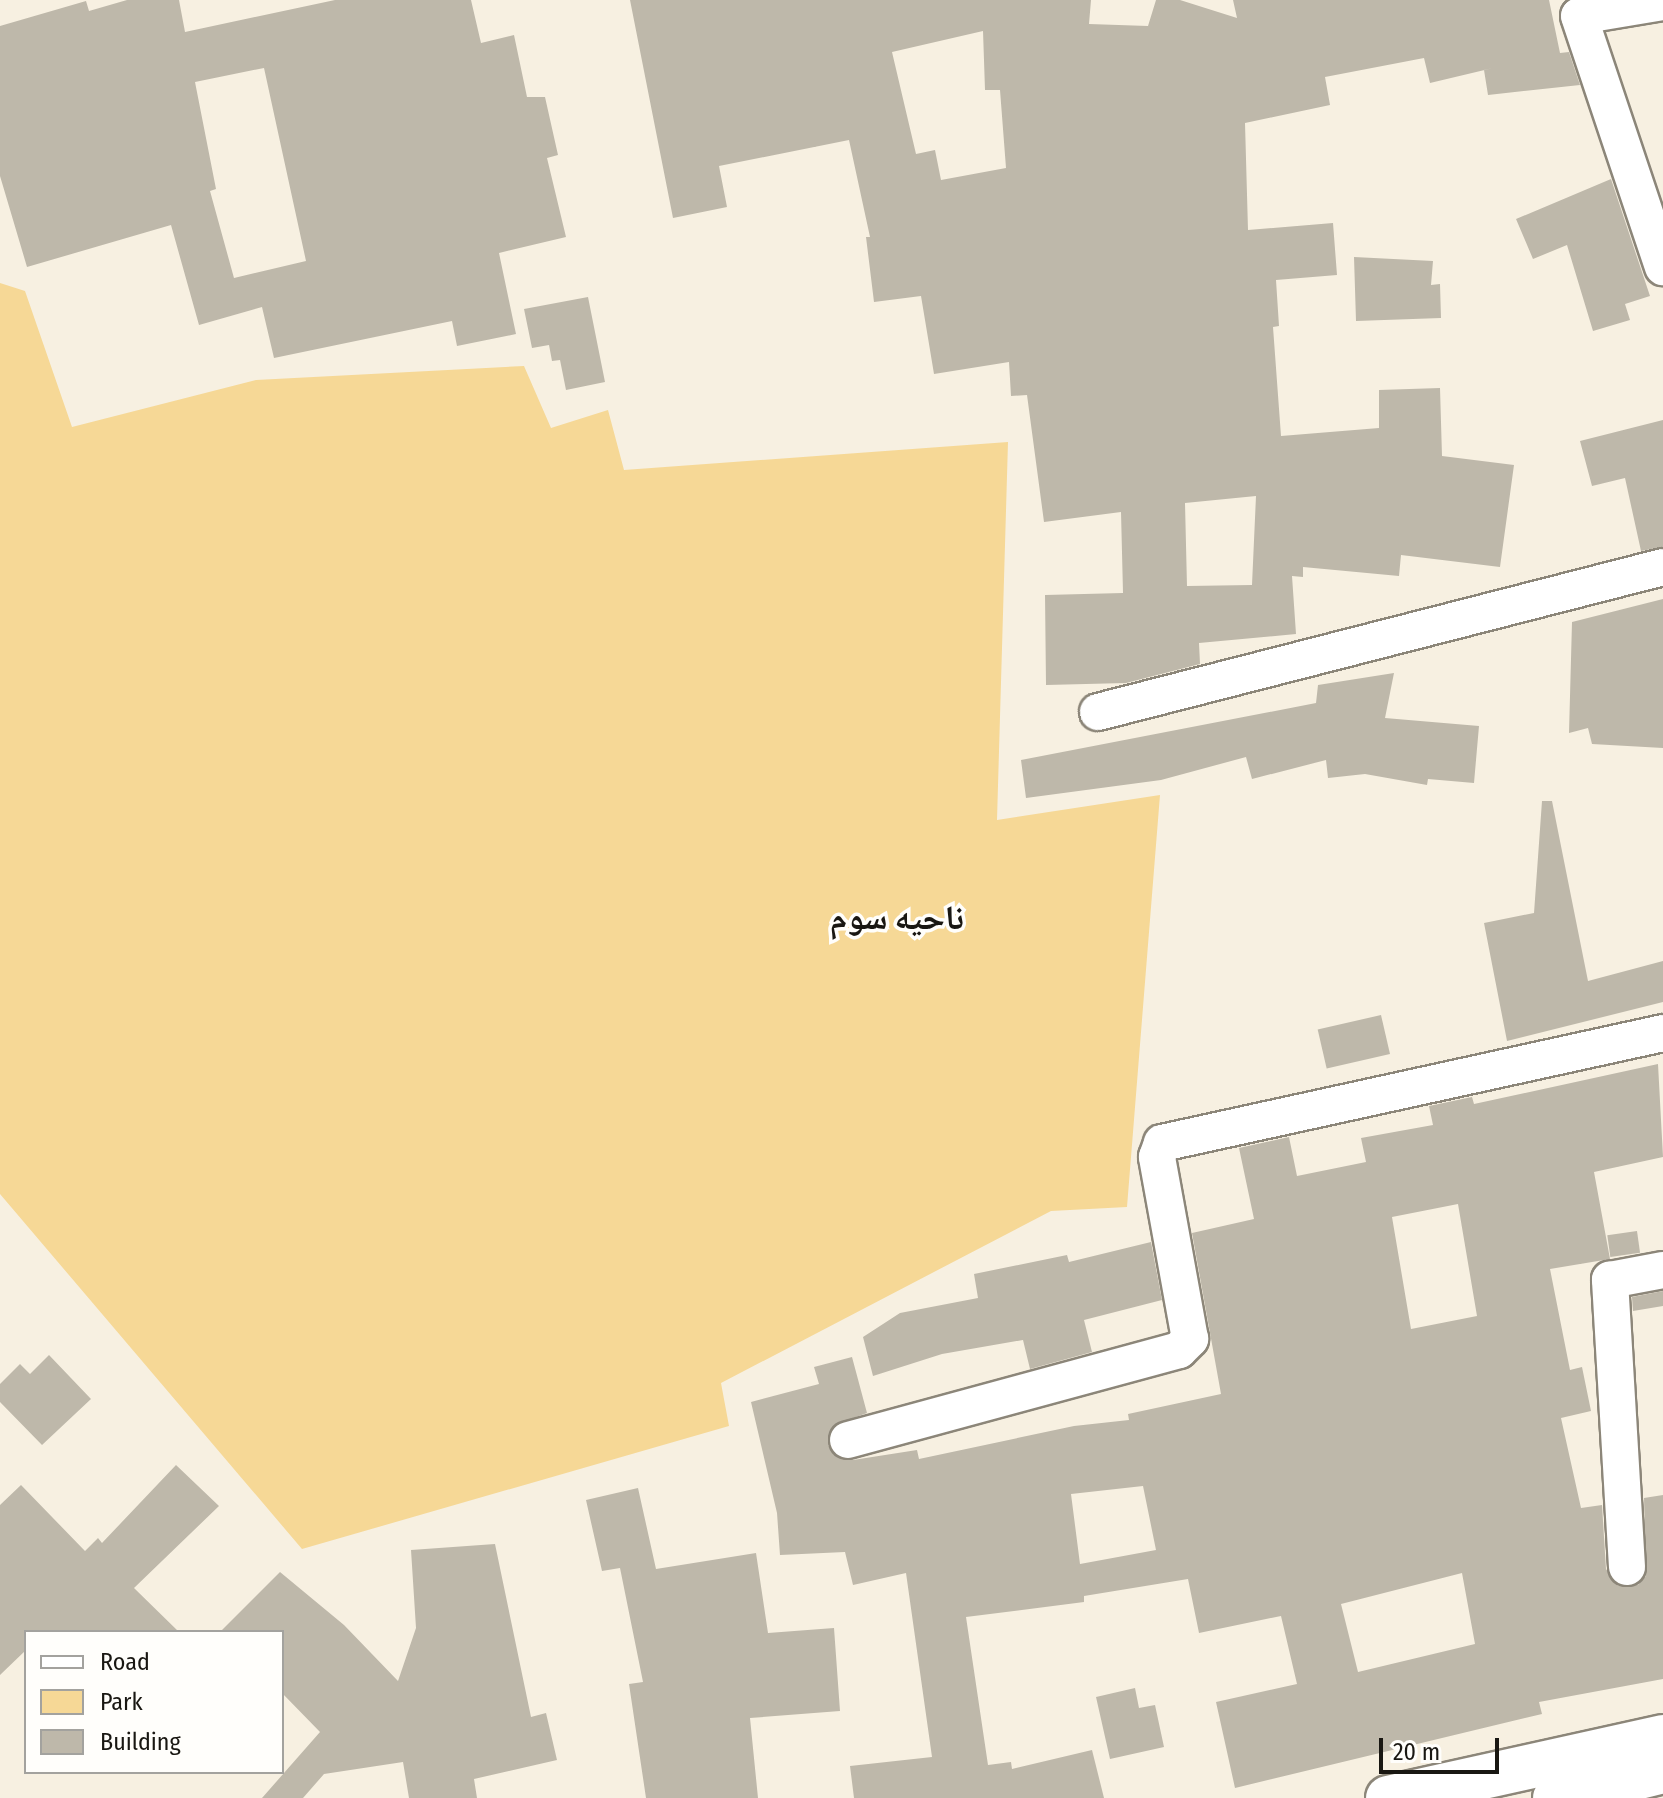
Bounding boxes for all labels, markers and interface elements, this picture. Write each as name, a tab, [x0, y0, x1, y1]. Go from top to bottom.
district label: ناحیه سوم	[830, 898, 964, 938]
legend	[24, 1630, 284, 1774]
text: Road	[100, 1648, 150, 1676]
text: Park	[100, 1688, 143, 1716]
scale bar	[1383, 1722, 1503, 1772]
text: Building	[100, 1728, 181, 1756]
text: 20 m	[1393, 1738, 1440, 1766]

